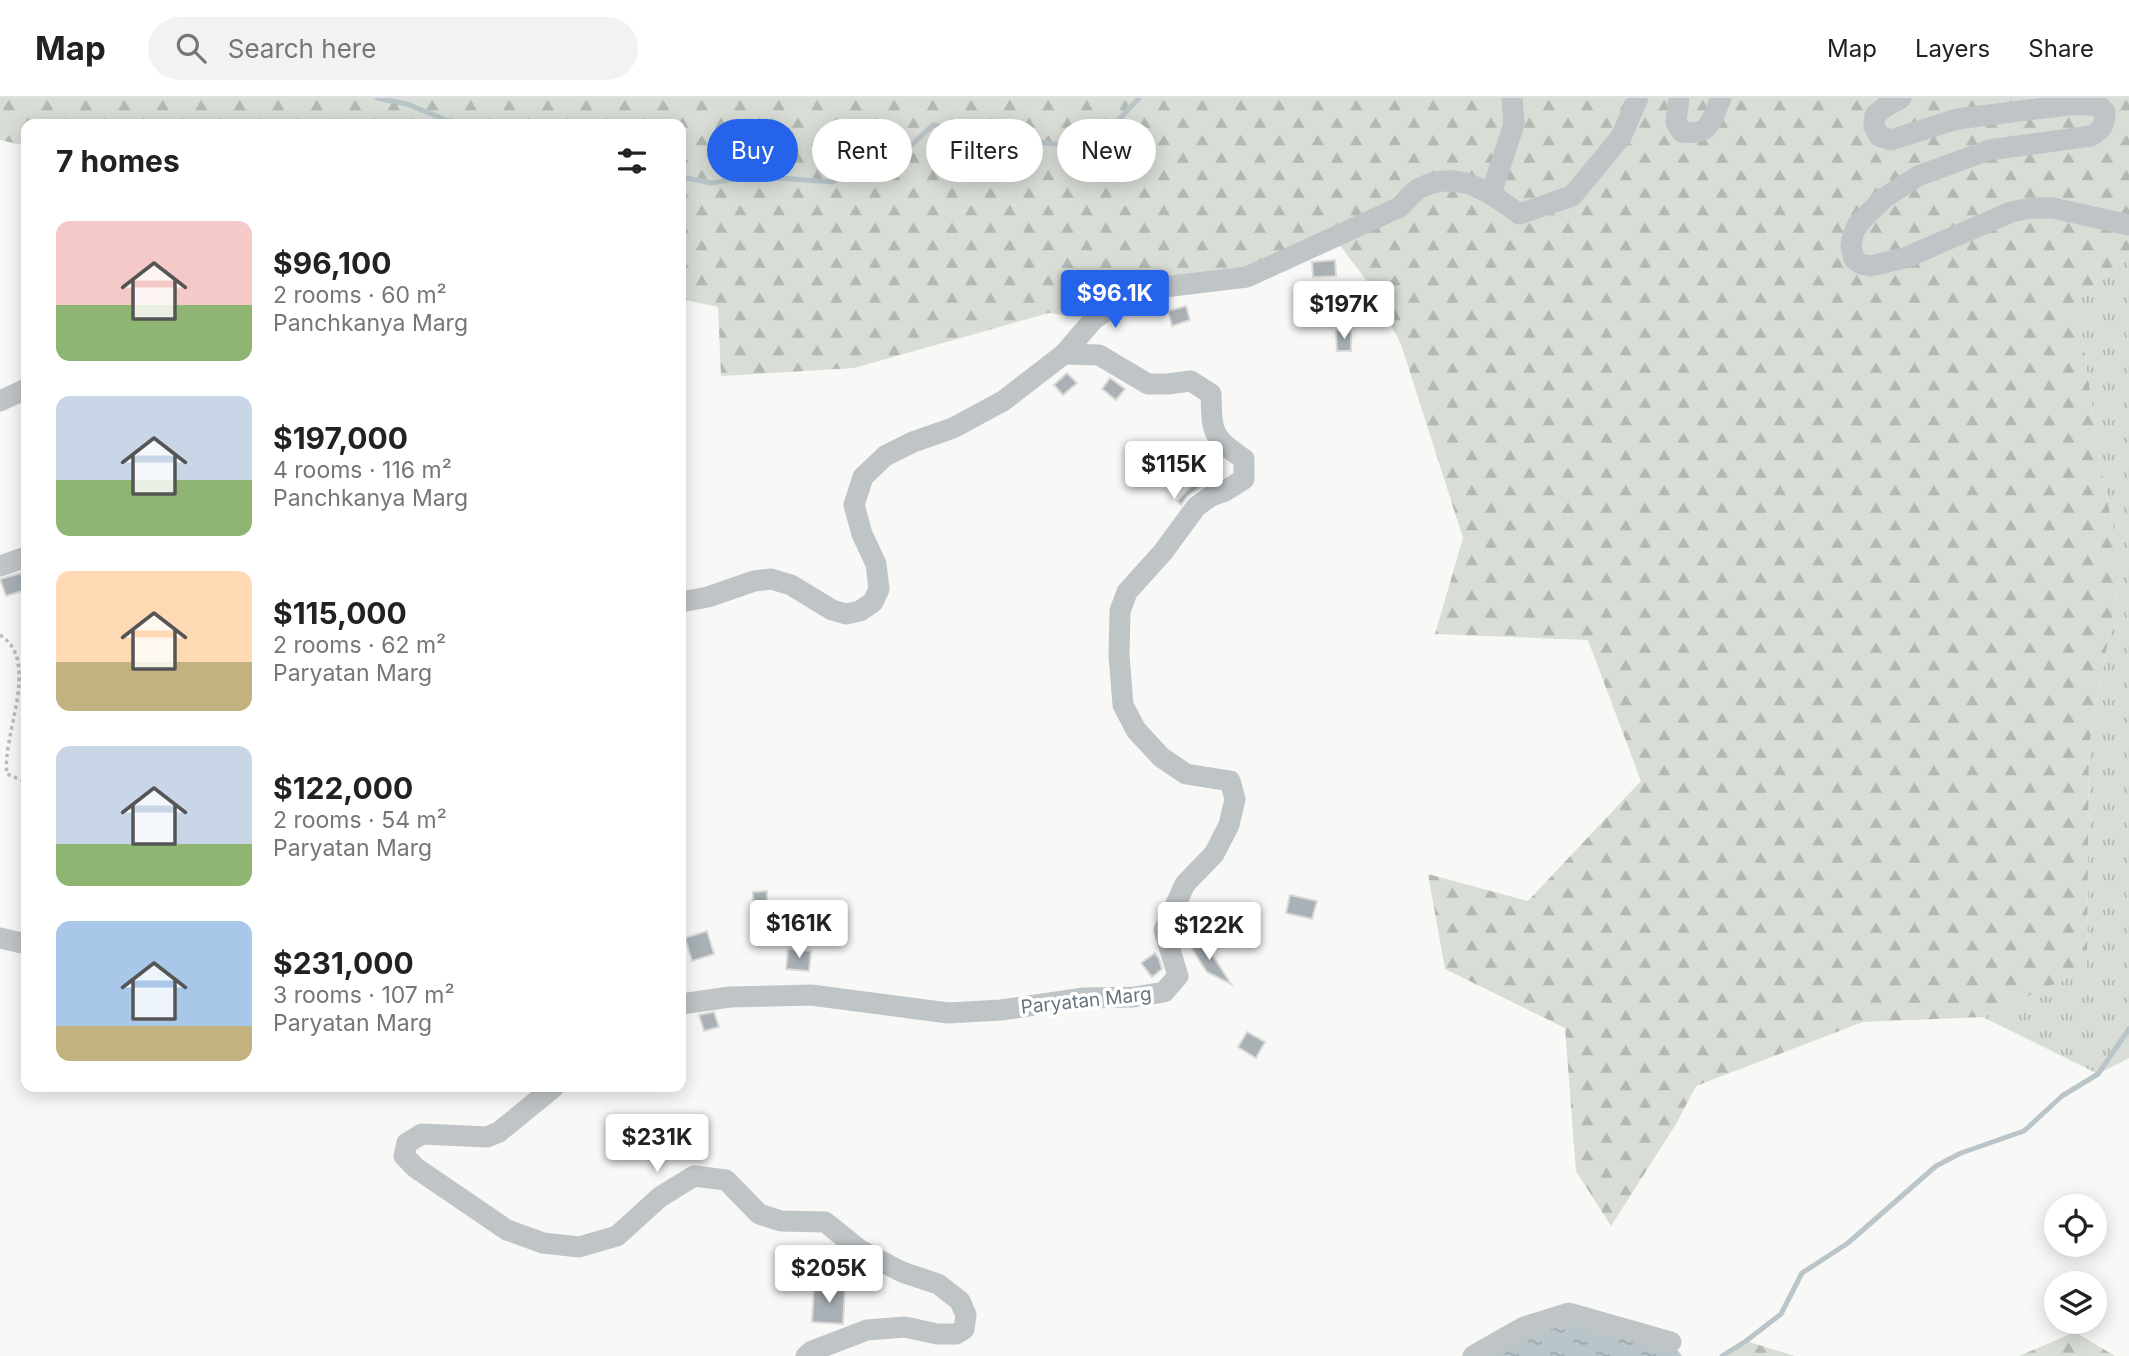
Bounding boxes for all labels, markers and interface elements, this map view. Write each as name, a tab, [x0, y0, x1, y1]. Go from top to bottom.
search box	[148, 17, 638, 80]
text: Map	[35, 28, 106, 68]
icon: search	[172, 29, 210, 67]
text: Search here	[228, 33, 376, 64]
text: Map	[1827, 34, 1877, 63]
text: Layers	[1915, 34, 1990, 63]
text: Share	[2028, 34, 2094, 63]
chip: Buy	[707, 119, 798, 182]
chip: Rent	[812, 119, 912, 182]
chip: Filters	[926, 119, 1043, 182]
chip: New	[1057, 119, 1156, 182]
icon: filters	[613, 142, 651, 180]
text: 7 homes	[56, 143, 180, 179]
text: $96,100	[273, 245, 391, 281]
icon: home	[112, 249, 196, 333]
pin: $96.1K	[1058, 271, 1172, 330]
text: $96.1K	[1077, 279, 1153, 307]
text: 2 rooms · 60 m²	[273, 281, 447, 309]
pin: $197K	[1295, 282, 1393, 341]
text: $197K	[1309, 290, 1379, 318]
text: Panchkanya Marg	[273, 309, 468, 337]
text: $197,000	[273, 420, 408, 456]
icon: home	[112, 424, 196, 508]
pin: $115K	[1125, 442, 1223, 501]
text: $115K	[1141, 450, 1207, 478]
text: 4 rooms · 116 m²	[273, 456, 452, 484]
text: Panchkanya Marg	[273, 484, 468, 512]
text: $115,000	[273, 595, 407, 631]
icon: home	[112, 599, 196, 683]
text: 2 rooms · 62 m²	[273, 631, 446, 659]
text: Paryatan Marg	[273, 659, 432, 687]
text: $122,000	[273, 770, 413, 806]
icon: home	[112, 774, 196, 858]
text: 2 rooms · 54 m²	[273, 806, 447, 834]
text: Paryatan Marg	[273, 834, 432, 862]
pin: $161K	[750, 900, 848, 960]
pin: $122K	[1160, 902, 1258, 962]
text: $161K	[766, 909, 832, 937]
text: $122K	[1174, 911, 1244, 939]
text: $231,000	[273, 945, 414, 981]
icon: home	[112, 949, 196, 1033]
text: 3 rooms · 107 m²	[273, 981, 455, 1009]
street label: Paryatan Marg	[1020, 982, 1153, 1019]
text: Paryatan Marg	[273, 1009, 432, 1037]
pin: $231K	[608, 1114, 706, 1174]
text: $231K	[622, 1123, 692, 1151]
map controls	[2044, 1194, 2107, 1334]
button: locate	[2044, 1194, 2107, 1257]
pin: $205K	[780, 1246, 878, 1305]
text: $205K	[791, 1254, 867, 1282]
button: layers	[2044, 1271, 2107, 1334]

